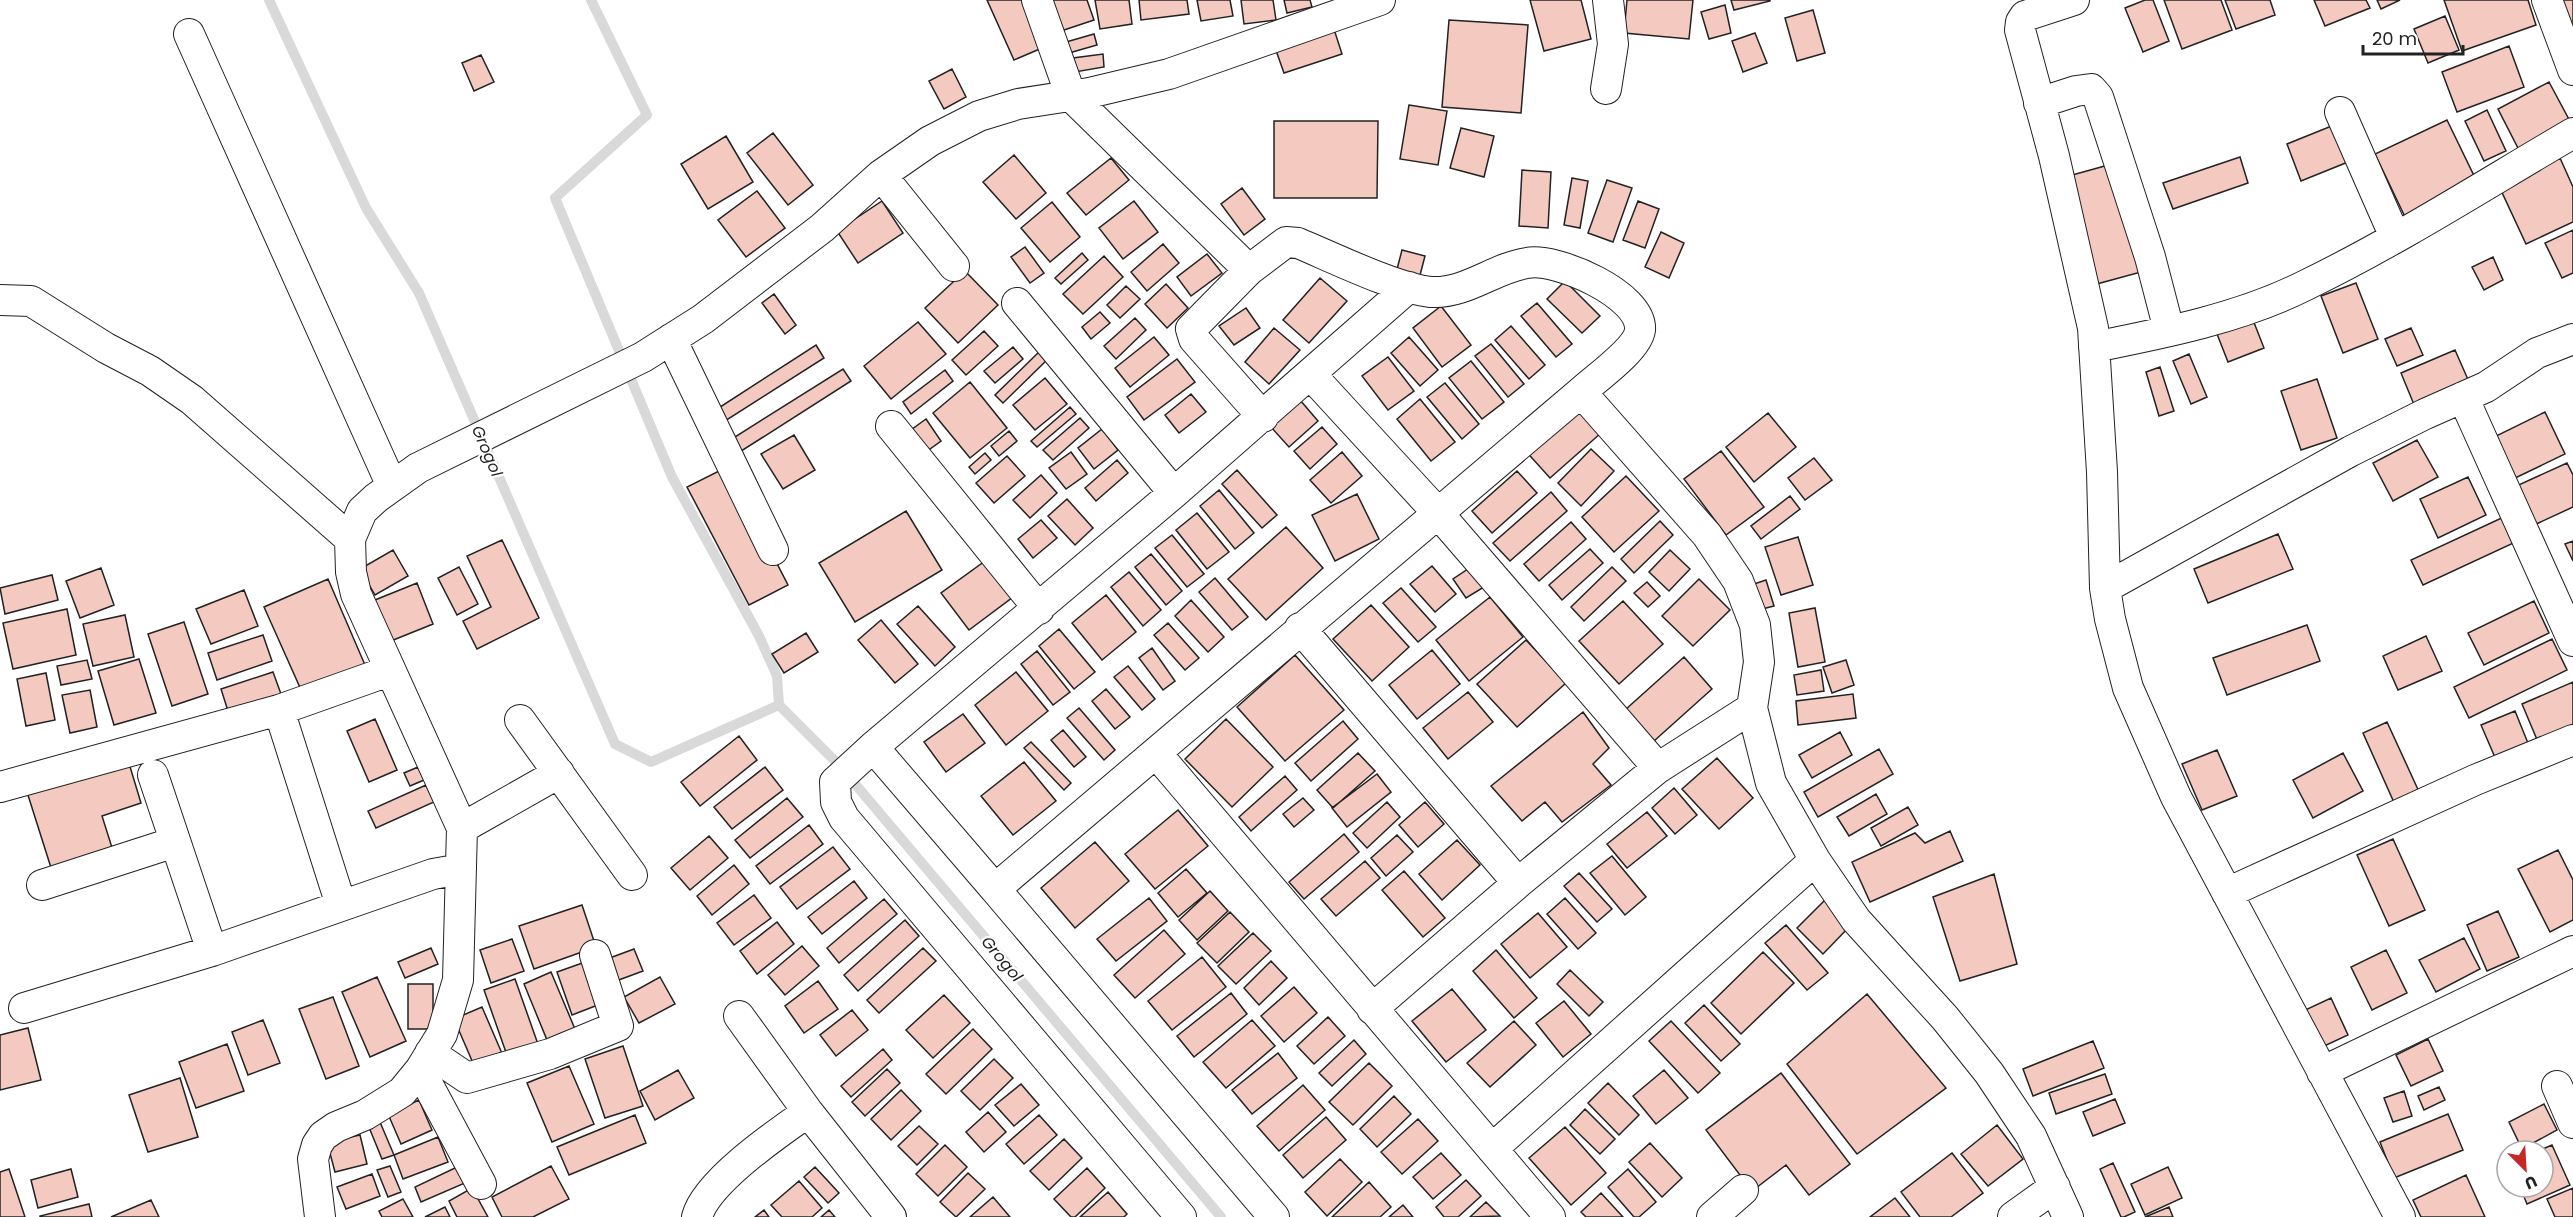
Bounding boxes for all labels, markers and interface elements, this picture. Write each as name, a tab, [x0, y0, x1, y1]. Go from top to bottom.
scale bar	[2363, 18, 2464, 56]
text: 20 m	[2372, 26, 2417, 51]
water label: Grogol	[466, 422, 508, 480]
water label: Grogol	[976, 931, 1028, 987]
north arrow	[2495, 1139, 2555, 1199]
text: U	[2521, 1169, 2541, 1195]

